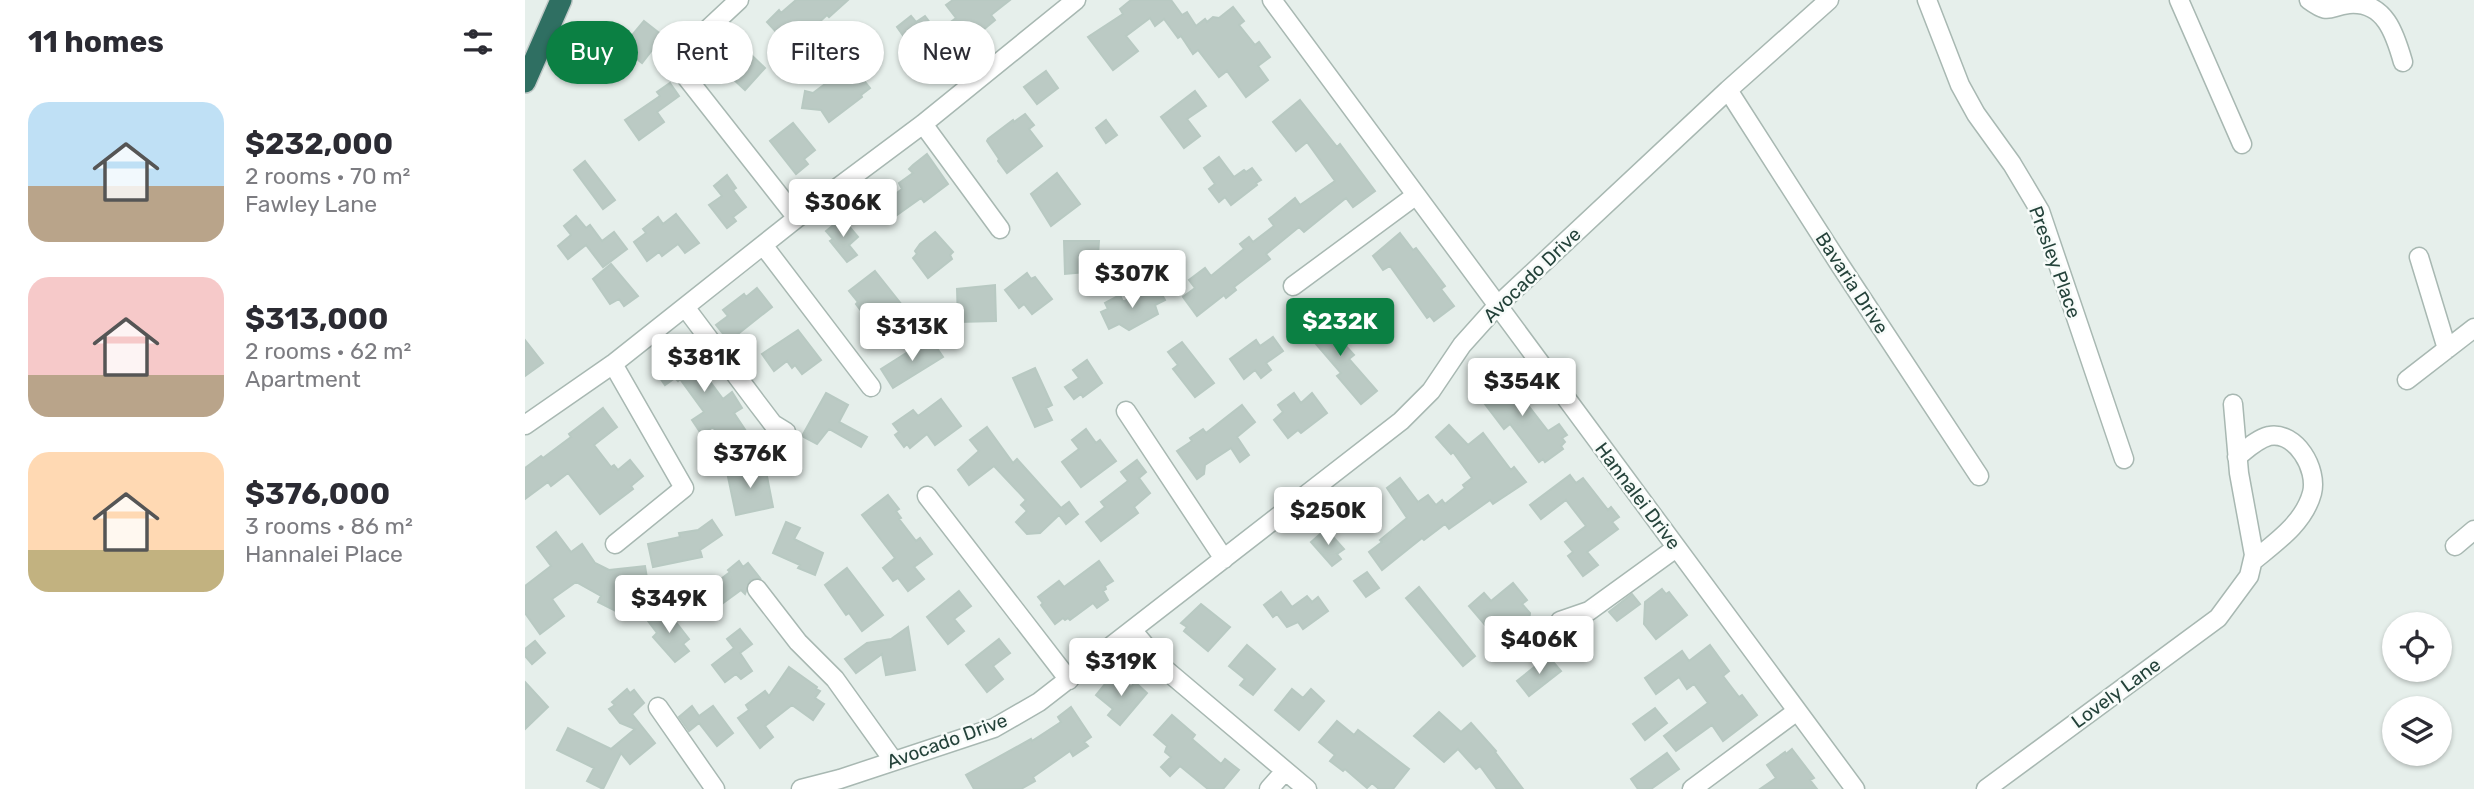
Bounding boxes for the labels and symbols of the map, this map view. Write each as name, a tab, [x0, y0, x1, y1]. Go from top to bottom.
pin: $306K	[794, 180, 892, 239]
street label: Presley Place	[2024, 203, 2086, 321]
street label: Avocado Drive	[1478, 223, 1586, 327]
street label: Bavaria Drive	[1811, 228, 1893, 338]
pin: $307K	[1083, 250, 1181, 310]
pin: $232K	[1291, 298, 1389, 358]
pin: $313K	[863, 304, 961, 363]
pin: $381K	[655, 334, 753, 394]
pin: $354K	[1473, 358, 1571, 418]
pin: $376K	[701, 430, 799, 490]
street label: Hannalei Drive	[1590, 438, 1686, 554]
pin: $250K	[1279, 488, 1377, 547]
pin: $349K	[620, 576, 718, 635]
pin: $406K	[1490, 616, 1588, 676]
pin: $319K	[1072, 638, 1170, 698]
street label: Lovely Lane	[2067, 653, 2165, 733]
street label: Avocado Drive	[883, 709, 1011, 773]

